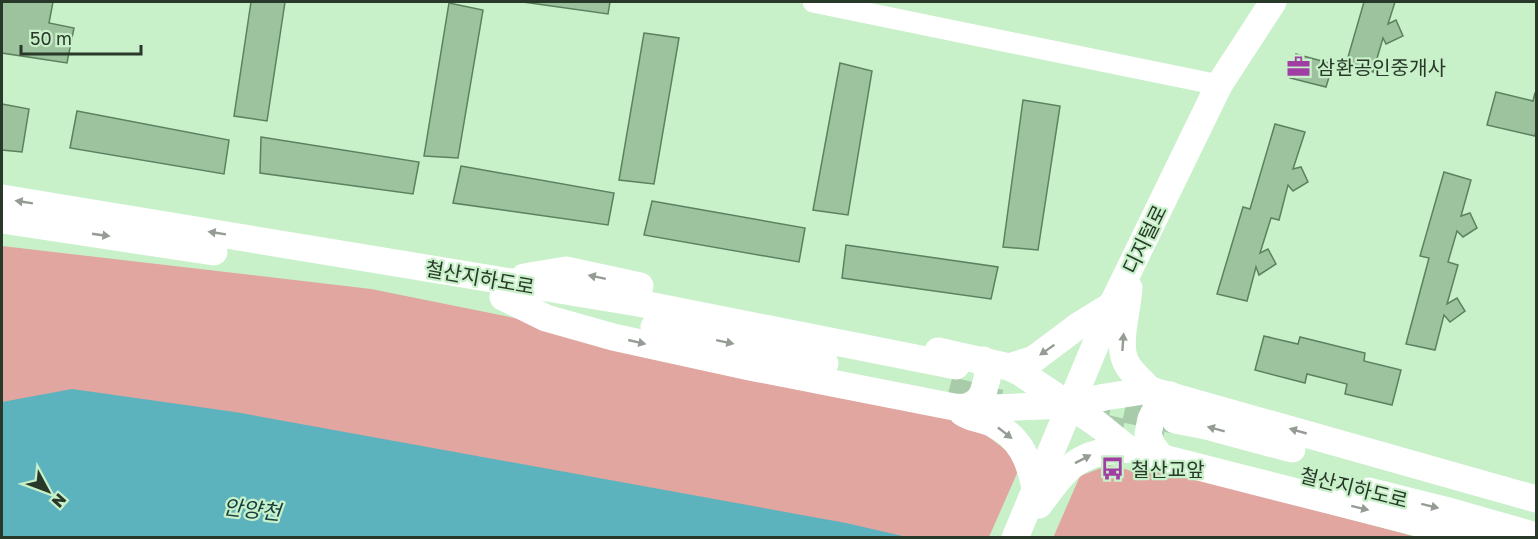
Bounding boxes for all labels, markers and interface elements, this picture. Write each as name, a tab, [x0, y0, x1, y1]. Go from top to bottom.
scale bar	[21, 18, 141, 56]
text: 50 m	[30, 27, 72, 49]
office icon: 삼환공인중개사	[1286, 54, 1312, 80]
place label: 삼환공인중개사	[1317, 55, 1446, 79]
one-way arrow	[14, 197, 33, 206]
street label: 디지털로	[1117, 201, 1171, 277]
one-way arrow	[207, 229, 226, 238]
one-way arrow	[92, 230, 111, 239]
street label: 철산지하도로	[424, 256, 536, 298]
one-way arrow	[588, 271, 606, 281]
one-way arrow	[1118, 332, 1128, 351]
one-way arrow	[628, 338, 647, 347]
one-way arrow	[715, 338, 734, 347]
one-way arrow	[1039, 344, 1055, 356]
one-way arrow	[1207, 423, 1225, 433]
one-way arrow	[997, 426, 1013, 439]
one-way arrow	[1289, 426, 1307, 436]
one-way arrow	[1075, 454, 1092, 464]
bus stop icon: 철산교앞	[1100, 456, 1126, 482]
place label: 철산교앞	[1131, 457, 1205, 481]
north arrow	[18, 461, 78, 521]
street label: 철산지하도로	[1298, 462, 1410, 512]
text: N	[48, 490, 71, 512]
water label: 안양천	[222, 493, 285, 525]
one-way arrow	[1421, 502, 1440, 512]
one-way arrow	[1351, 503, 1369, 513]

